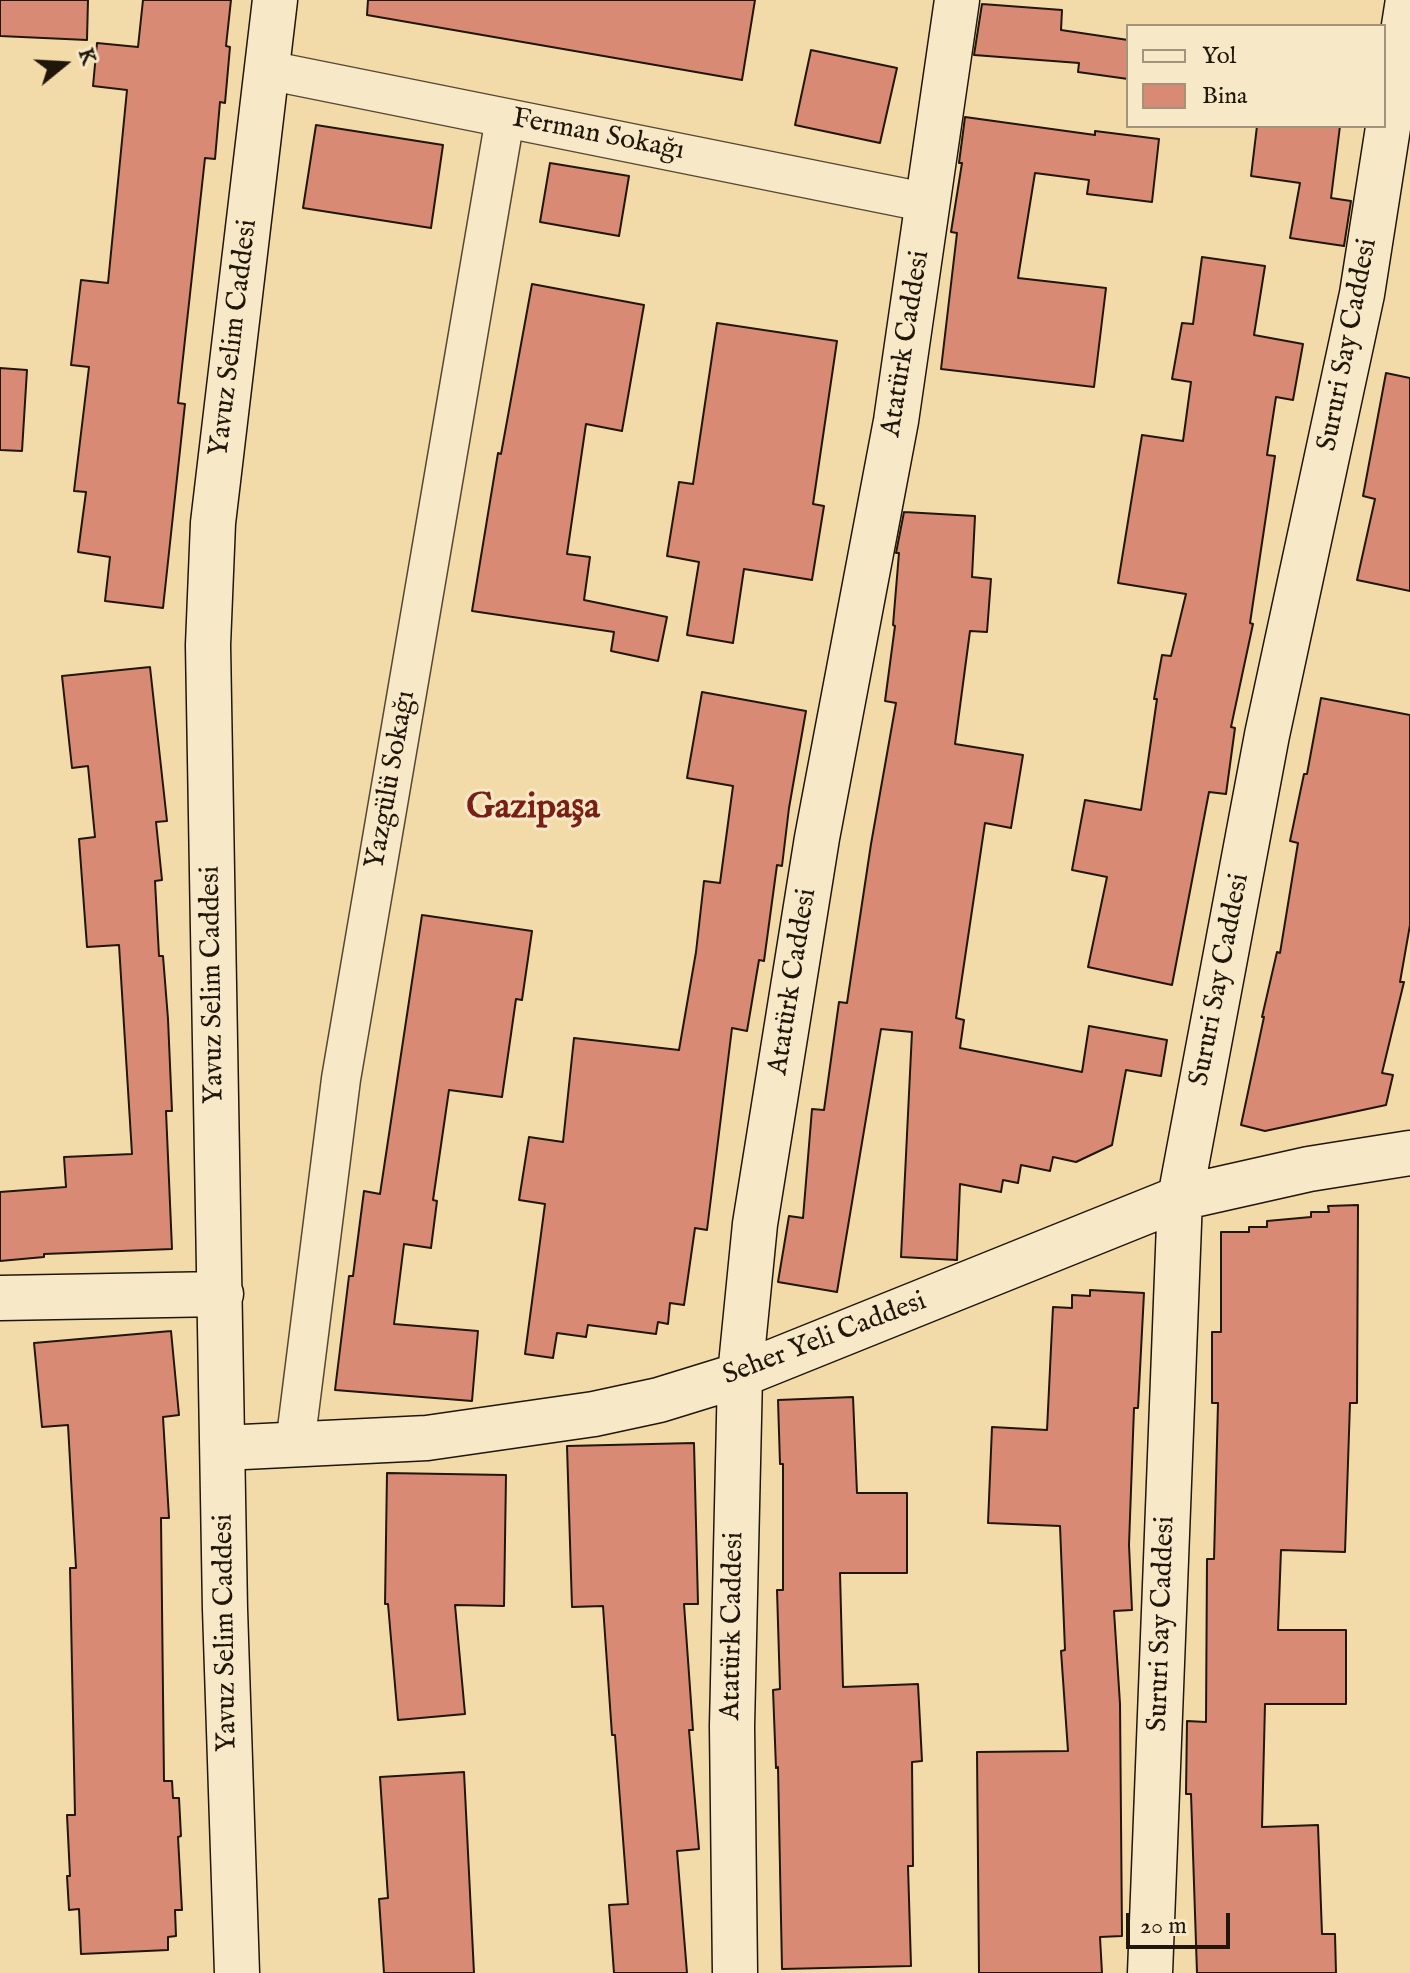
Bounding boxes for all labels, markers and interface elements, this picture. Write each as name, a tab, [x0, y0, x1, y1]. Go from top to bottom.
north arrow	[24, 24, 104, 104]
legend	[1126, 24, 1386, 128]
text: Yol	[1202, 41, 1236, 72]
text: K	[71, 45, 103, 68]
text: Bina	[1202, 81, 1247, 112]
street label: Ferman Sokağı	[509, 103, 687, 169]
street label: Yavuz Selim Caddesi	[204, 218, 266, 458]
street label: Sururi Say Caddesi	[1312, 236, 1386, 454]
street label: Atatürk Caddesi	[876, 248, 938, 440]
street label: Yazgülü Sokağı	[360, 688, 424, 872]
district label: Gazipaşa	[466, 788, 600, 832]
street label: Yavuz Selim Caddesi	[195, 866, 233, 1104]
street label: Sururi Say Caddesi	[1184, 871, 1258, 1089]
street label: Atatürk Caddesi	[763, 886, 825, 1078]
street label: Seher Yeli Caddesi	[719, 1286, 931, 1394]
street label: Yavuz Selim Caddesi	[208, 1514, 246, 1752]
street label: Sururi Say Caddesi	[1142, 1516, 1184, 1732]
street label: Atatürk Caddesi	[716, 1532, 752, 1720]
scale bar	[1130, 1897, 1234, 1947]
text: 20 m	[1140, 1911, 1187, 1942]

